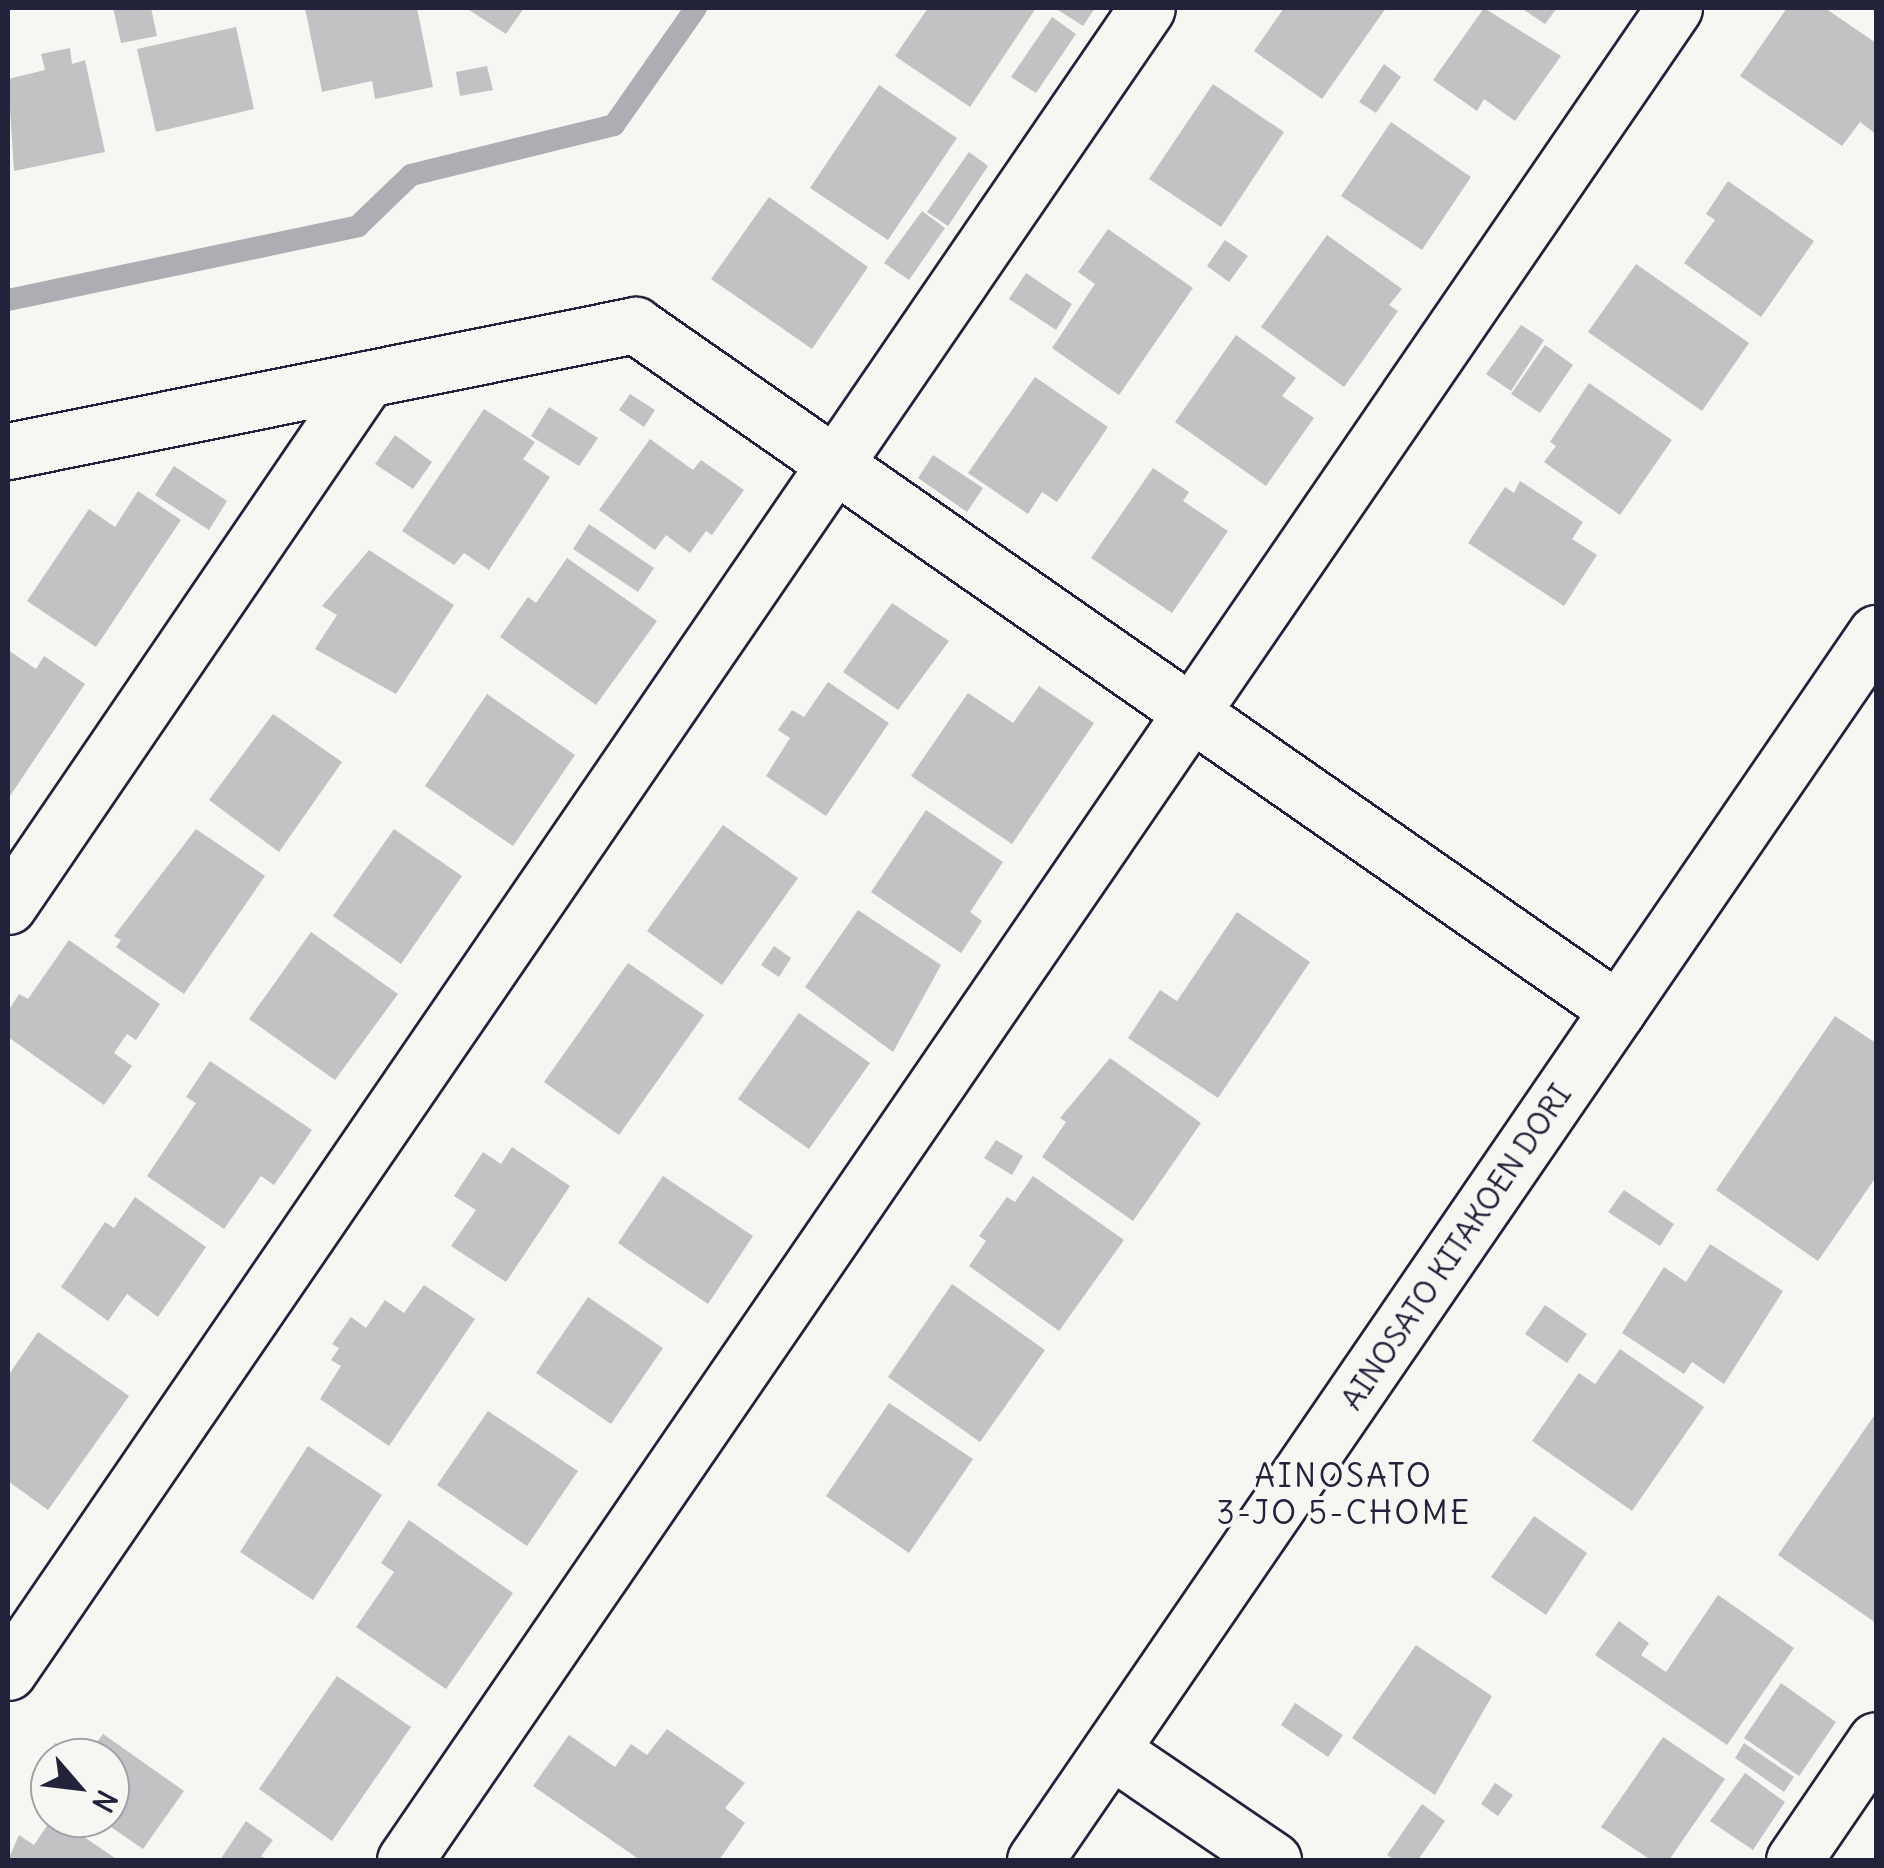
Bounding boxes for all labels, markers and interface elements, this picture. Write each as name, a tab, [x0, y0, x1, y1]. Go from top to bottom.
street label: AINOSATO KITAKOEN DORI	[1334, 1078, 1578, 1416]
district label: AINOSATO 3-JO 5-CHOME	[1217, 1458, 1471, 1533]
north arrow	[30, 1738, 130, 1838]
text: N	[84, 1784, 125, 1818]

